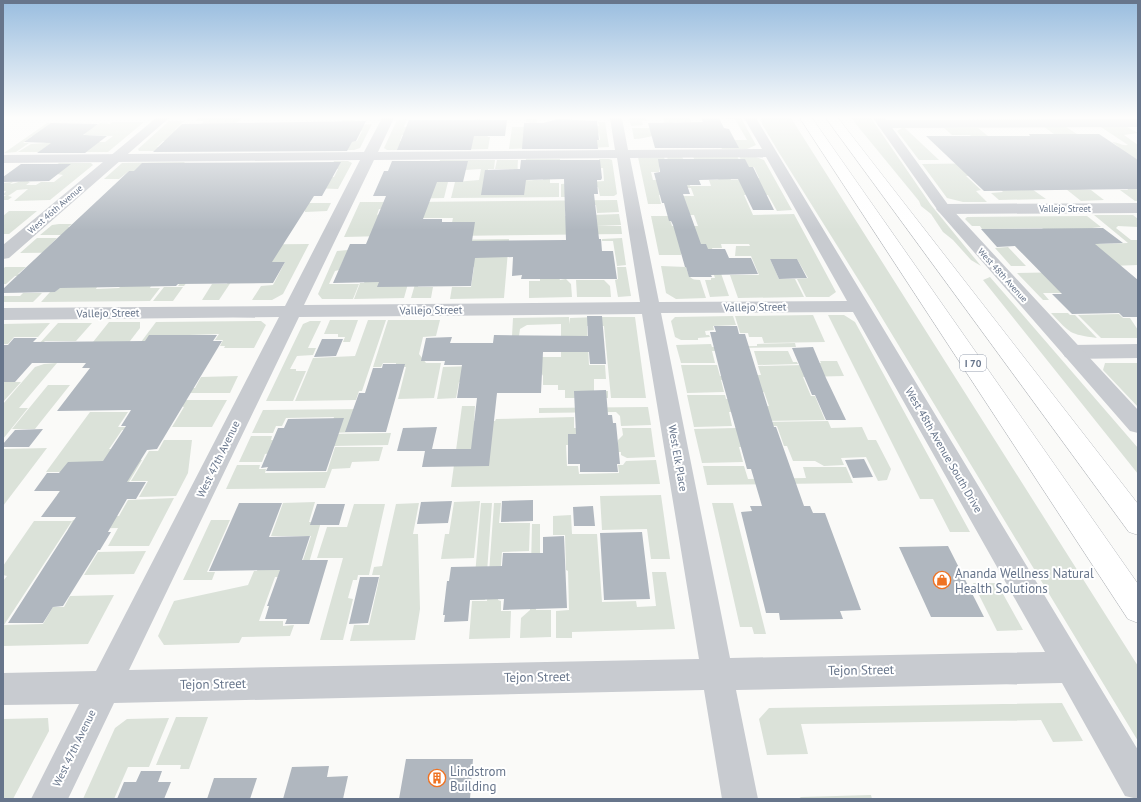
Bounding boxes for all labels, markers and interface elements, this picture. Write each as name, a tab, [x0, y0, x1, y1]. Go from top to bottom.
street label: West 46th Avenue	[25, 182, 85, 236]
street label: Vallejo Street	[1038, 203, 1091, 214]
street label: West 48th Avenue	[976, 246, 1030, 305]
street label: Vallejo Street	[722, 299, 787, 315]
street label: Vallejo Street	[398, 302, 463, 318]
street label: Vallejo Street	[75, 305, 140, 321]
road number: I 70	[960, 355, 986, 371]
street label: West 48th Avenue South Drive	[902, 385, 986, 515]
street label: West 47th Avenue	[193, 418, 243, 500]
street label: West Elk Place	[665, 423, 691, 493]
place label: Ananda Wellness Natural Health Solutions	[955, 565, 1094, 597]
shop icon: Ananda Wellness Natural Health Solutions	[932, 570, 952, 590]
street label: Tejon Street	[828, 661, 895, 679]
street label: Tejon Street	[504, 668, 571, 686]
street label: Tejon Street	[180, 675, 247, 693]
street label: West 47th Avenue	[49, 707, 99, 789]
place label: Lindstrom Building	[450, 763, 506, 795]
building icon: Lindstrom Building	[427, 768, 447, 788]

